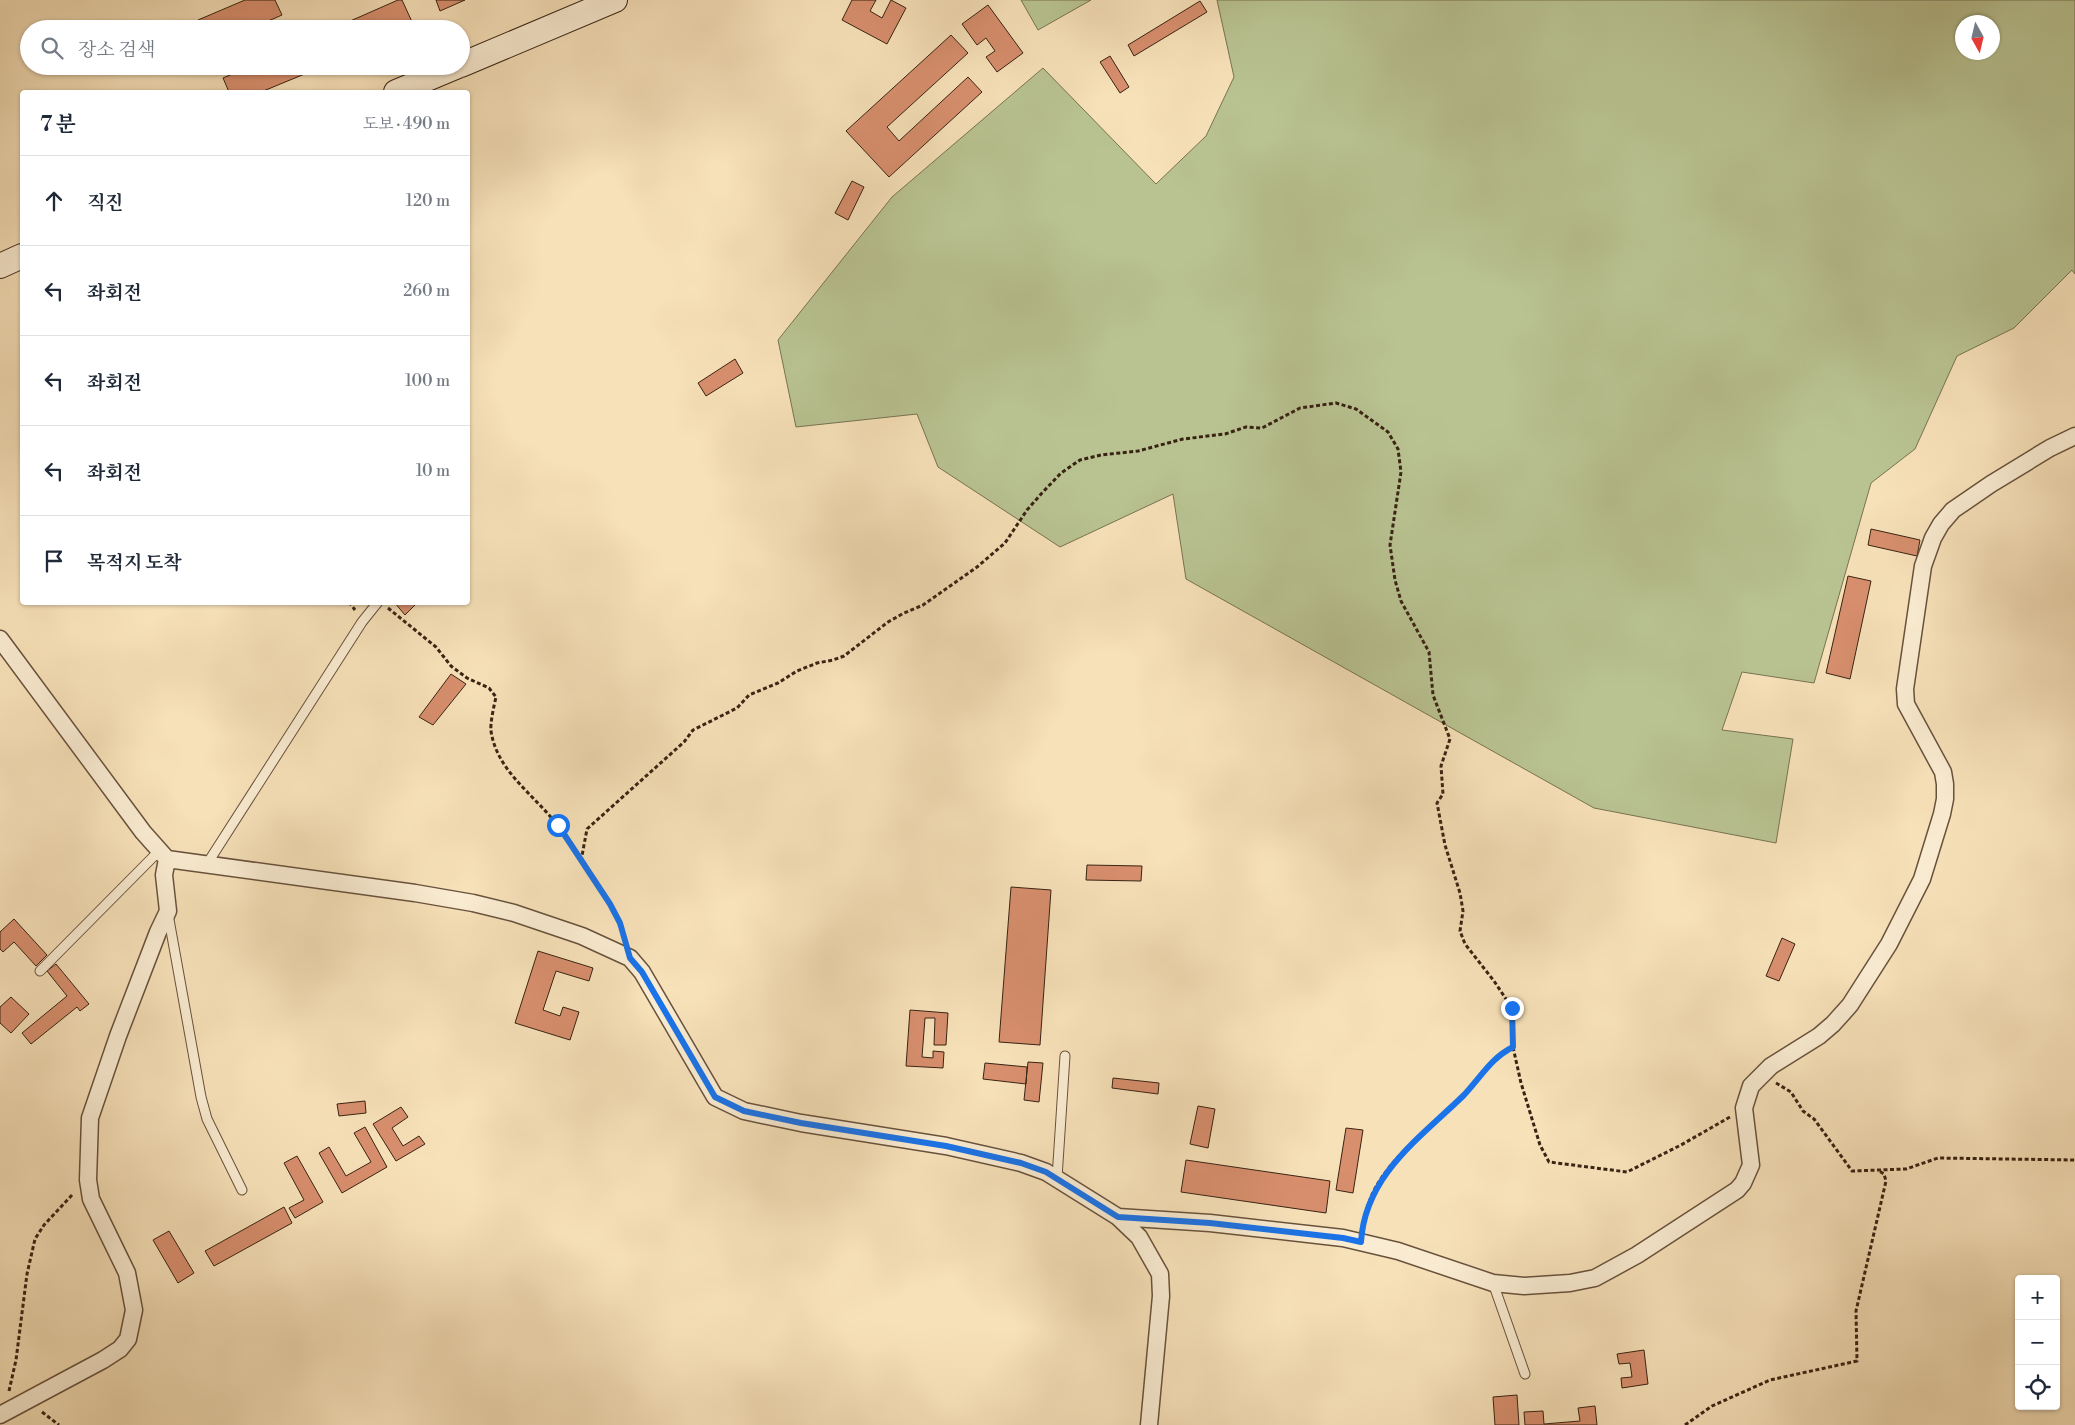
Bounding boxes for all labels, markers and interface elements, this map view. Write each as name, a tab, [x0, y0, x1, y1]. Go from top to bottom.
north arrow	[1955, 15, 2000, 60]
search box	[20, 20, 470, 75]
icon: search	[38, 34, 66, 62]
text: 장소 검색	[78, 38, 155, 62]
text: 7 분	[40, 112, 76, 138]
text: 도보 · 490 m	[363, 114, 450, 134]
icon: ahead	[40, 187, 68, 215]
text: 직진	[87, 191, 124, 215]
text: 120 m	[406, 191, 450, 211]
icon: left	[40, 277, 68, 305]
text: 좌회전	[87, 281, 142, 305]
text: 260 m	[403, 281, 450, 301]
icon: left	[40, 367, 68, 395]
text: 좌회전	[87, 371, 142, 395]
text: 100 m	[405, 371, 450, 391]
icon: left	[40, 457, 68, 485]
text: 좌회전	[87, 461, 142, 485]
text: 10 m	[416, 461, 450, 481]
icon: arrive	[40, 547, 68, 575]
text: 목적지 도착	[87, 551, 182, 575]
route start	[547, 814, 570, 837]
route end	[1501, 997, 1524, 1020]
map controls	[2015, 1275, 2060, 1410]
button: +	[2015, 1275, 2060, 1320]
button: −	[2015, 1320, 2060, 1365]
button: locate	[2015, 1365, 2060, 1410]

